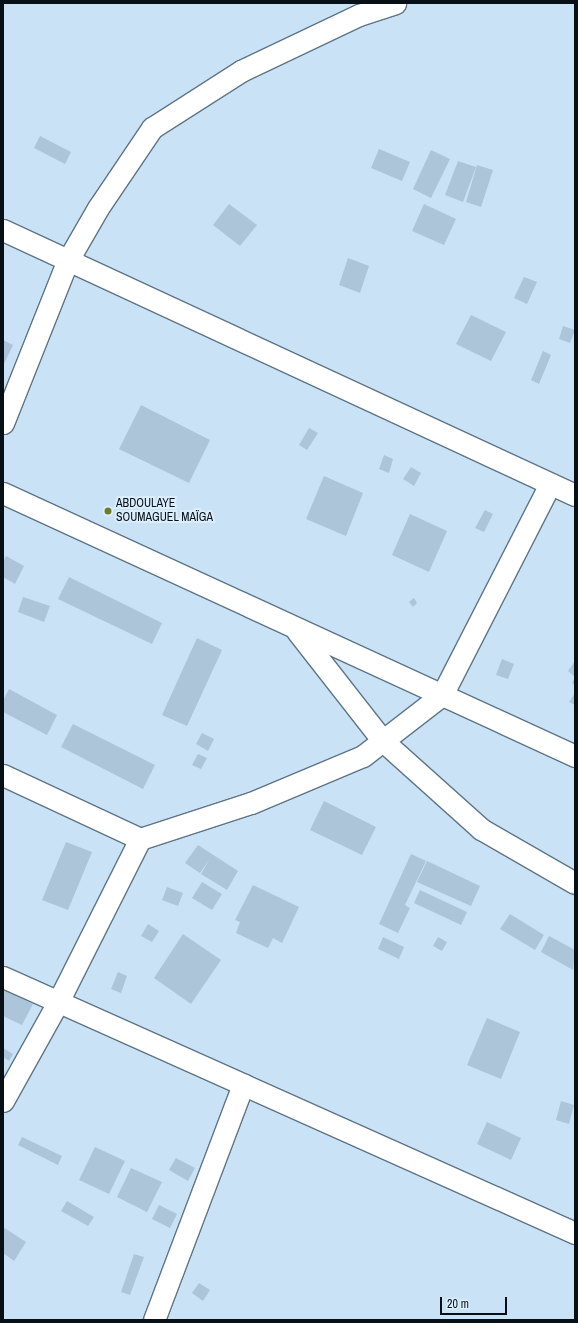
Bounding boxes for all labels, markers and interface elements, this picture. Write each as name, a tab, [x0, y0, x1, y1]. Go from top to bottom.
place label: ABDOULAYE SOUMAGUEL MAÏGA	[116, 497, 213, 525]
marker: ABDOULAYE SOUMAGUEL MAÏGA	[103, 506, 113, 516]
scale bar	[442, 1289, 509, 1315]
text: 20 m	[447, 1296, 469, 1312]

